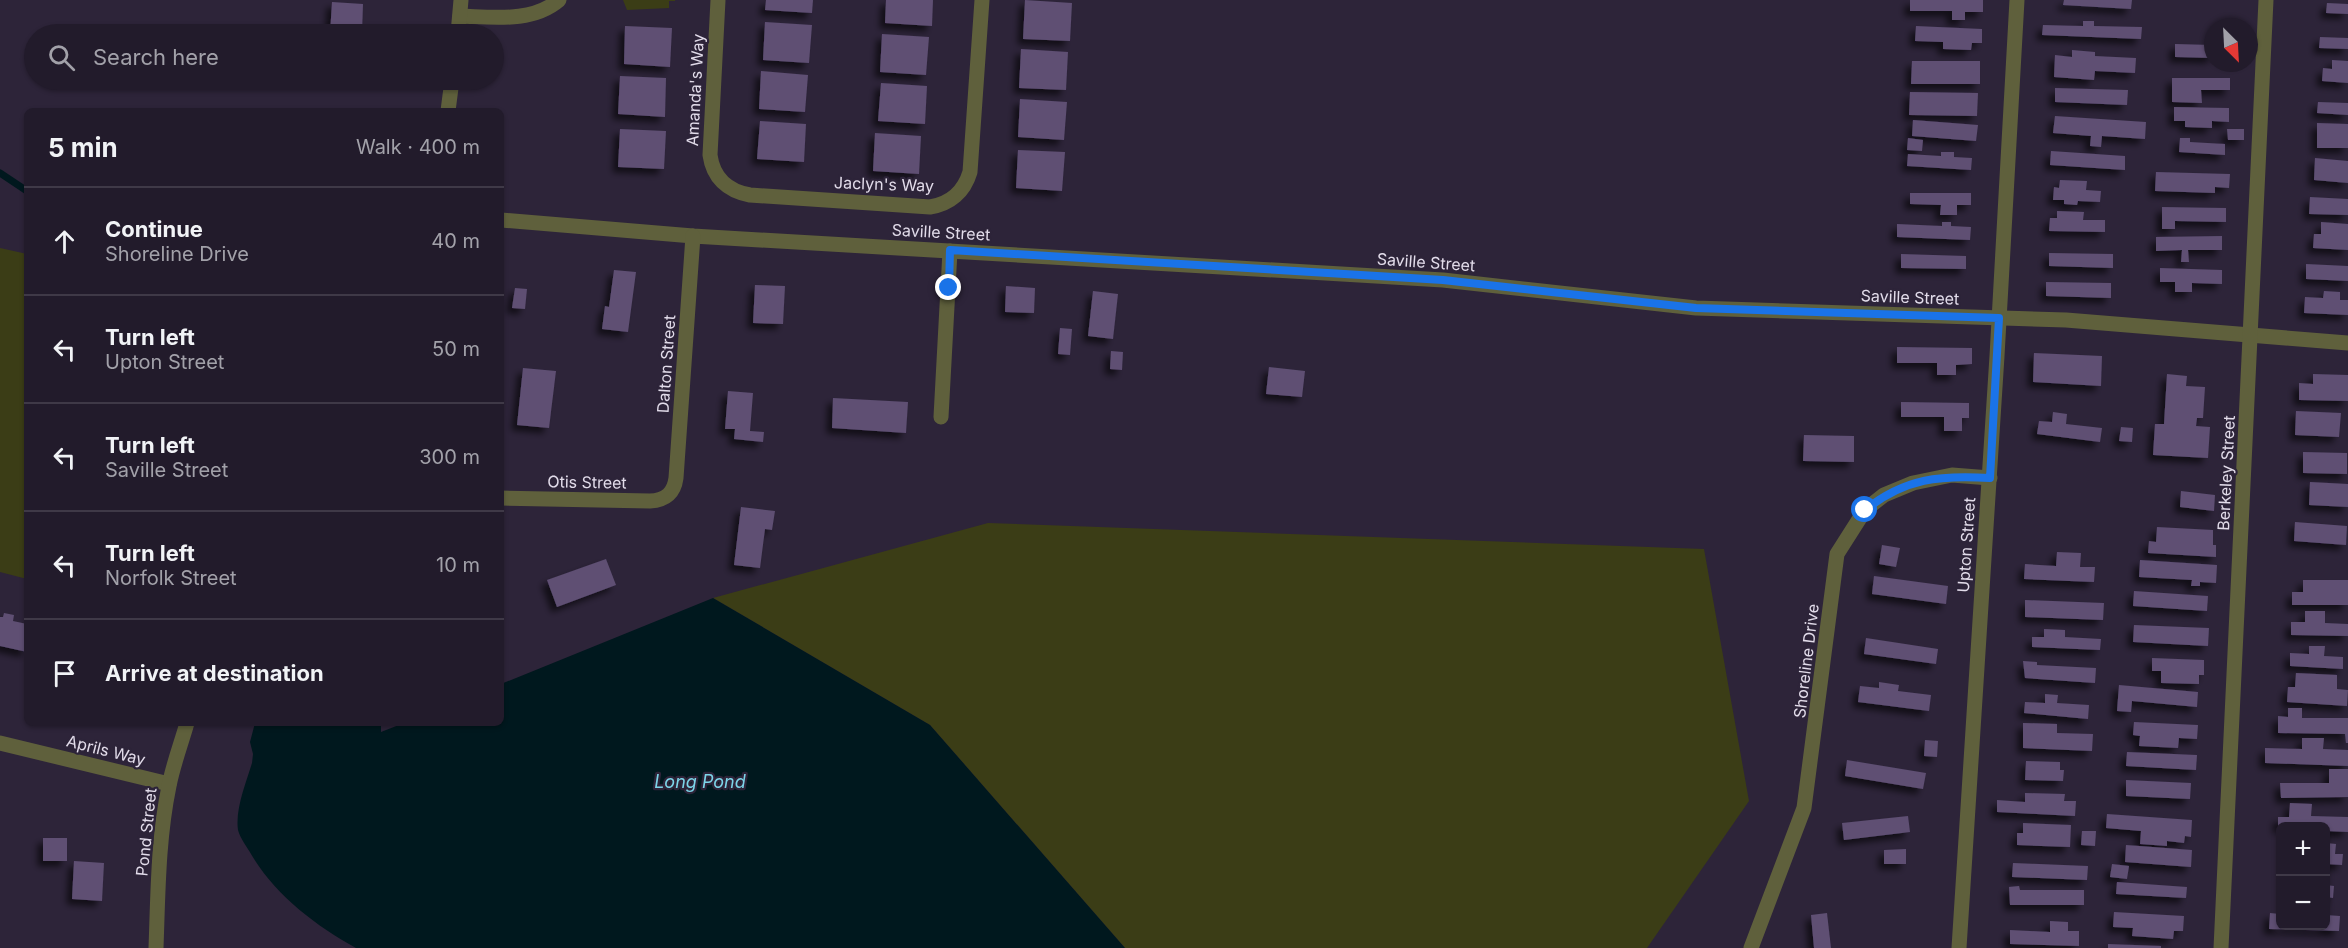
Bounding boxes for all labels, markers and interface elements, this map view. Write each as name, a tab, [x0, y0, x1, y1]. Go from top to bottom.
north arrow	[2204, 18, 2258, 72]
search box	[24, 24, 504, 90]
street label: Amanda's Way	[682, 33, 708, 147]
icon: search	[45, 41, 78, 74]
text: Search here	[93, 44, 219, 70]
text: 5 min	[48, 132, 118, 163]
text: Walk · 400 m	[356, 135, 480, 159]
street label: Jaclyn's Way	[834, 172, 934, 196]
text: Continue	[105, 216, 203, 242]
street label: Saville Street	[891, 219, 991, 245]
icon: ahead	[48, 225, 81, 258]
text: 40 m	[431, 229, 480, 253]
text: Shoreline Drive	[105, 242, 249, 266]
street label: Saville Street	[1376, 249, 1476, 275]
route end	[935, 274, 961, 300]
street label: Saville Street	[1860, 285, 1960, 309]
street label: Dalton Street	[653, 314, 679, 414]
text: Turn left	[105, 324, 195, 350]
icon: left	[48, 333, 81, 366]
text: 50 m	[432, 337, 480, 361]
text: Upton Street	[105, 350, 224, 374]
street label: Berkeley Street	[2213, 415, 2239, 531]
text: Turn left	[105, 432, 195, 458]
icon: left	[48, 441, 81, 474]
text: 300 m	[419, 445, 480, 469]
text: Saville Street	[105, 458, 228, 482]
street label: Otis Street	[547, 471, 627, 493]
route start	[1851, 496, 1877, 522]
street label: Upton Street	[1953, 497, 1979, 593]
text: Turn left	[105, 540, 195, 566]
icon: left	[48, 549, 81, 582]
text: 10 m	[436, 553, 480, 577]
text: Norfolk Street	[105, 566, 237, 590]
street label: Shoreline Drive	[1789, 603, 1823, 719]
icon: arrive	[48, 657, 81, 690]
text: Arrive at destination	[105, 660, 324, 686]
street label: Aprils Way	[65, 731, 147, 769]
water label: Long Pond	[654, 771, 746, 792]
street label: Pond Street	[131, 787, 161, 877]
map controls	[2276, 822, 2330, 930]
button: +	[2276, 822, 2330, 876]
button: −	[2276, 876, 2330, 930]

